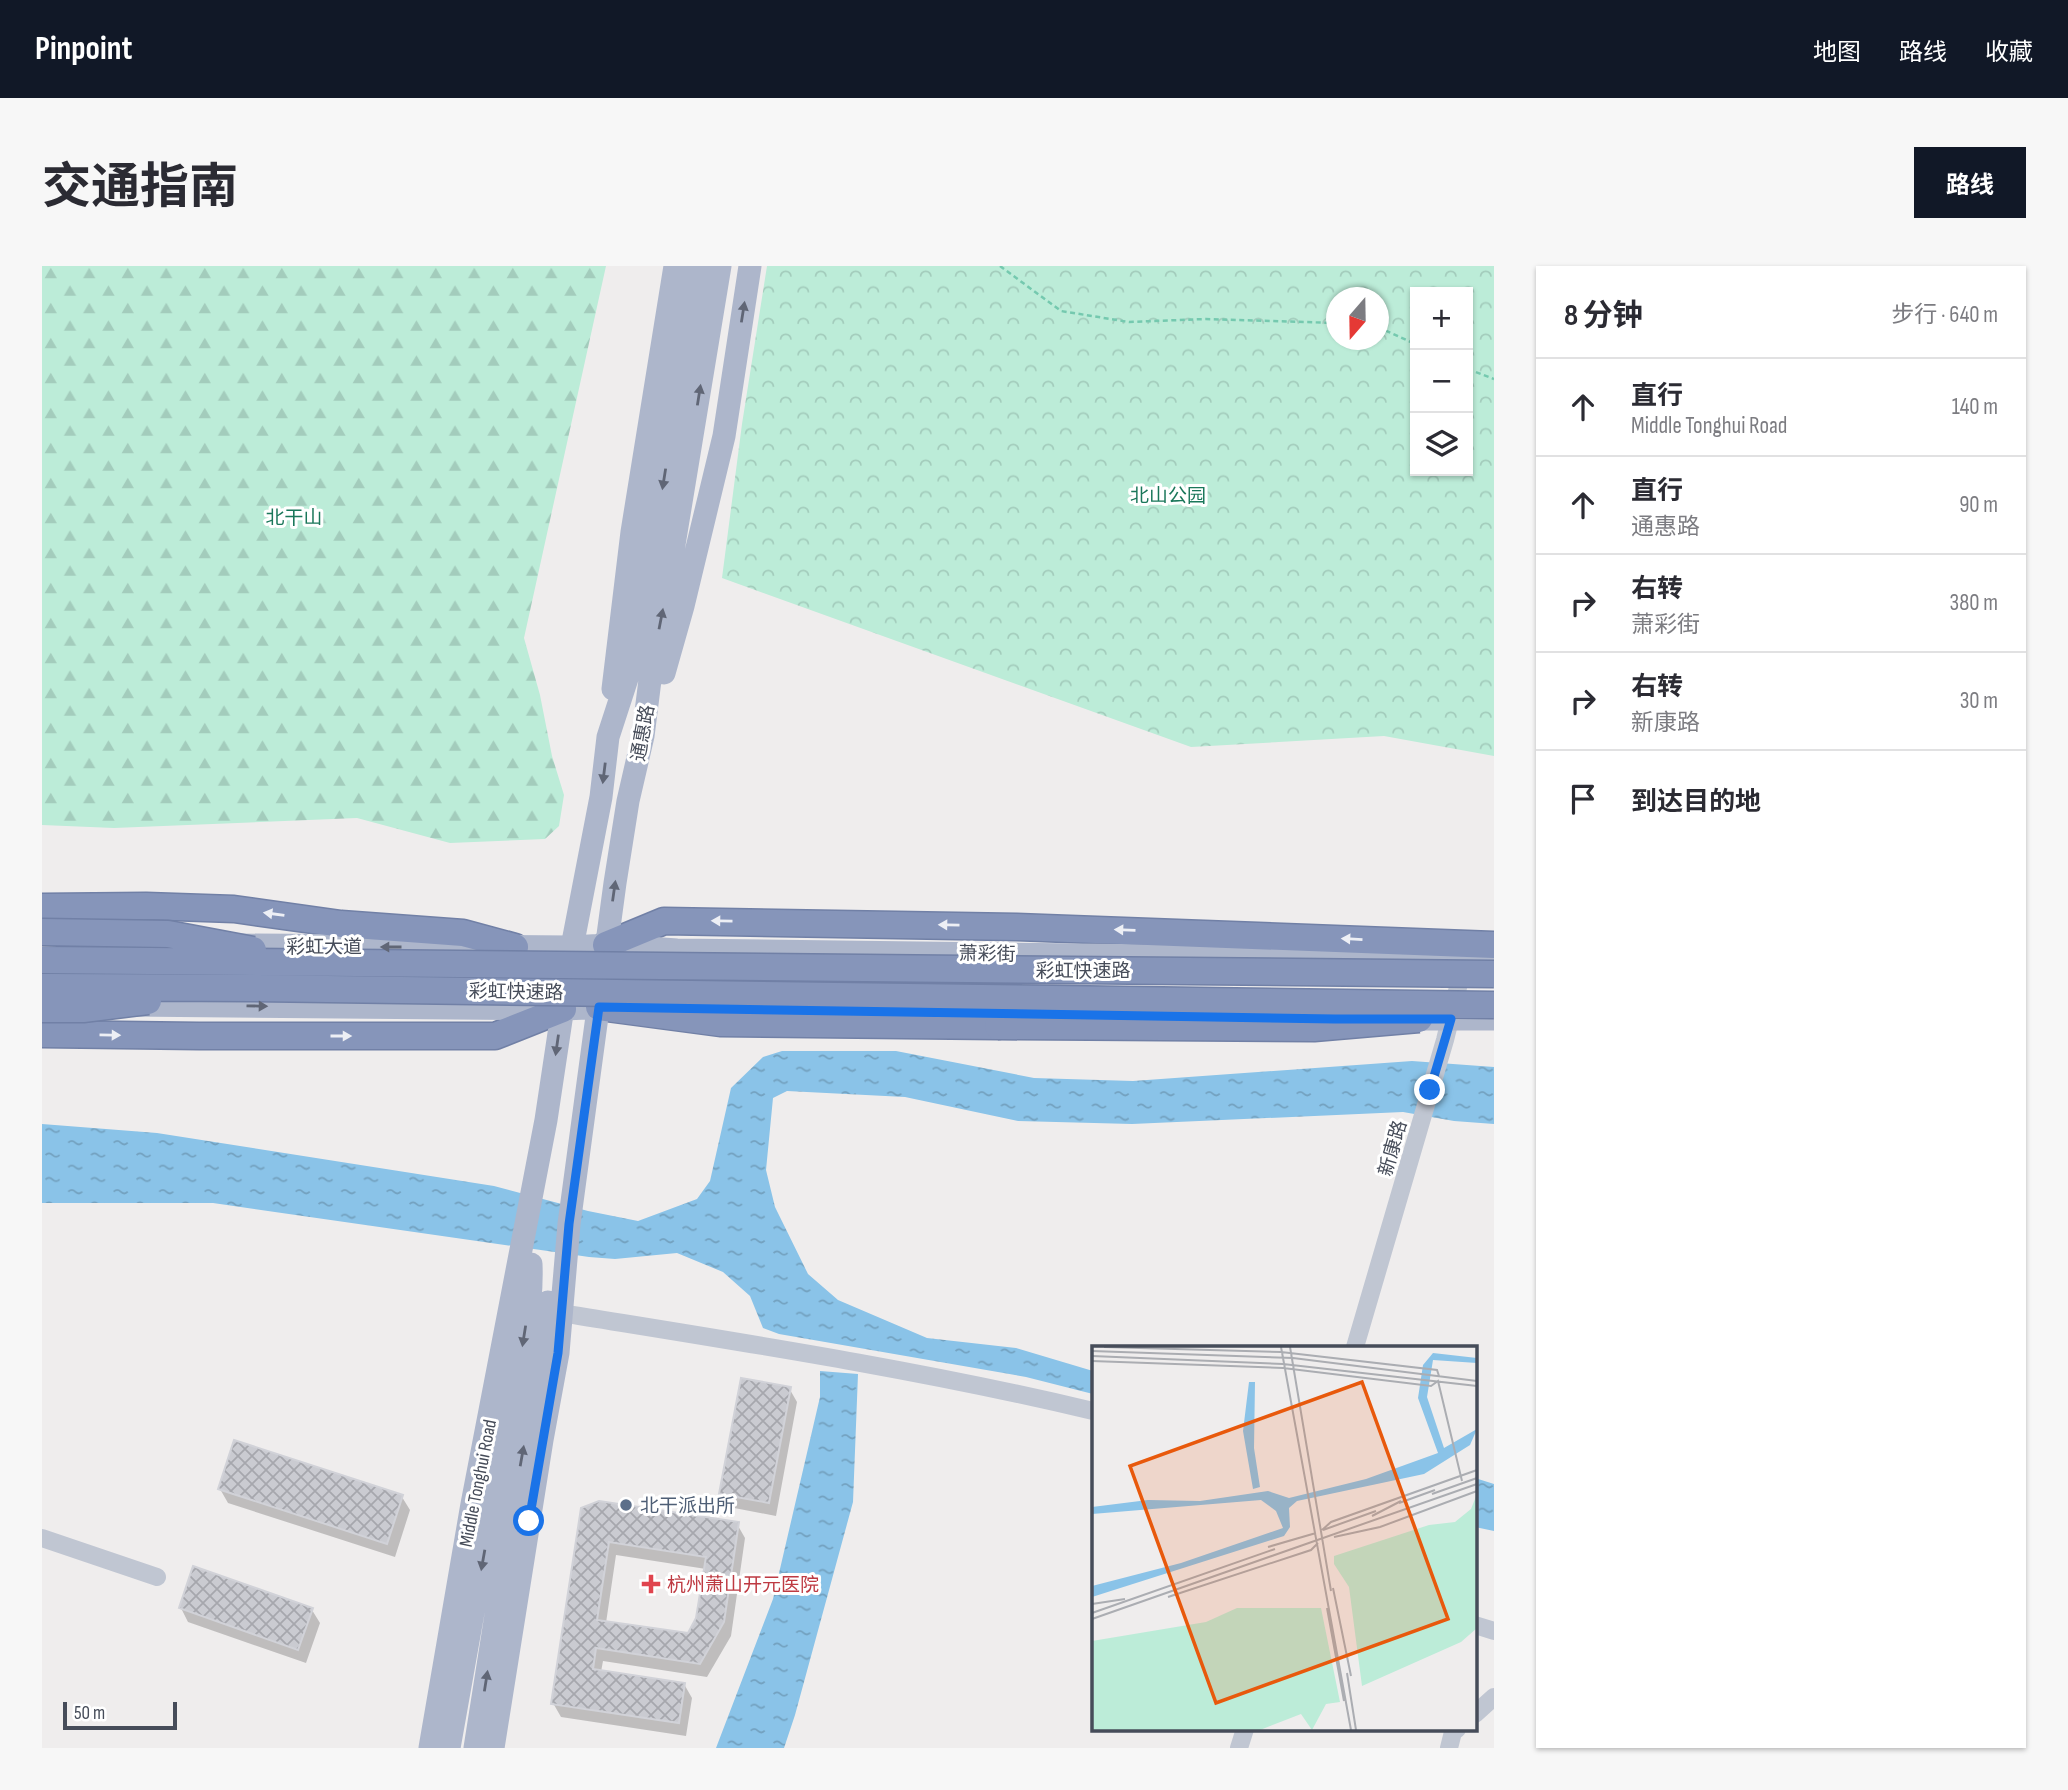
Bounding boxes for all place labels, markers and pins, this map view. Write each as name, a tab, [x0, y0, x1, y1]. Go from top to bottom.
place label: 北干派出所	[640, 1495, 735, 1518]
marker: 北干派出所	[618, 1497, 634, 1513]
marker: 杭州萧山开元医院	[641, 1574, 661, 1594]
place label: 杭州萧山开元医院	[667, 1574, 819, 1597]

